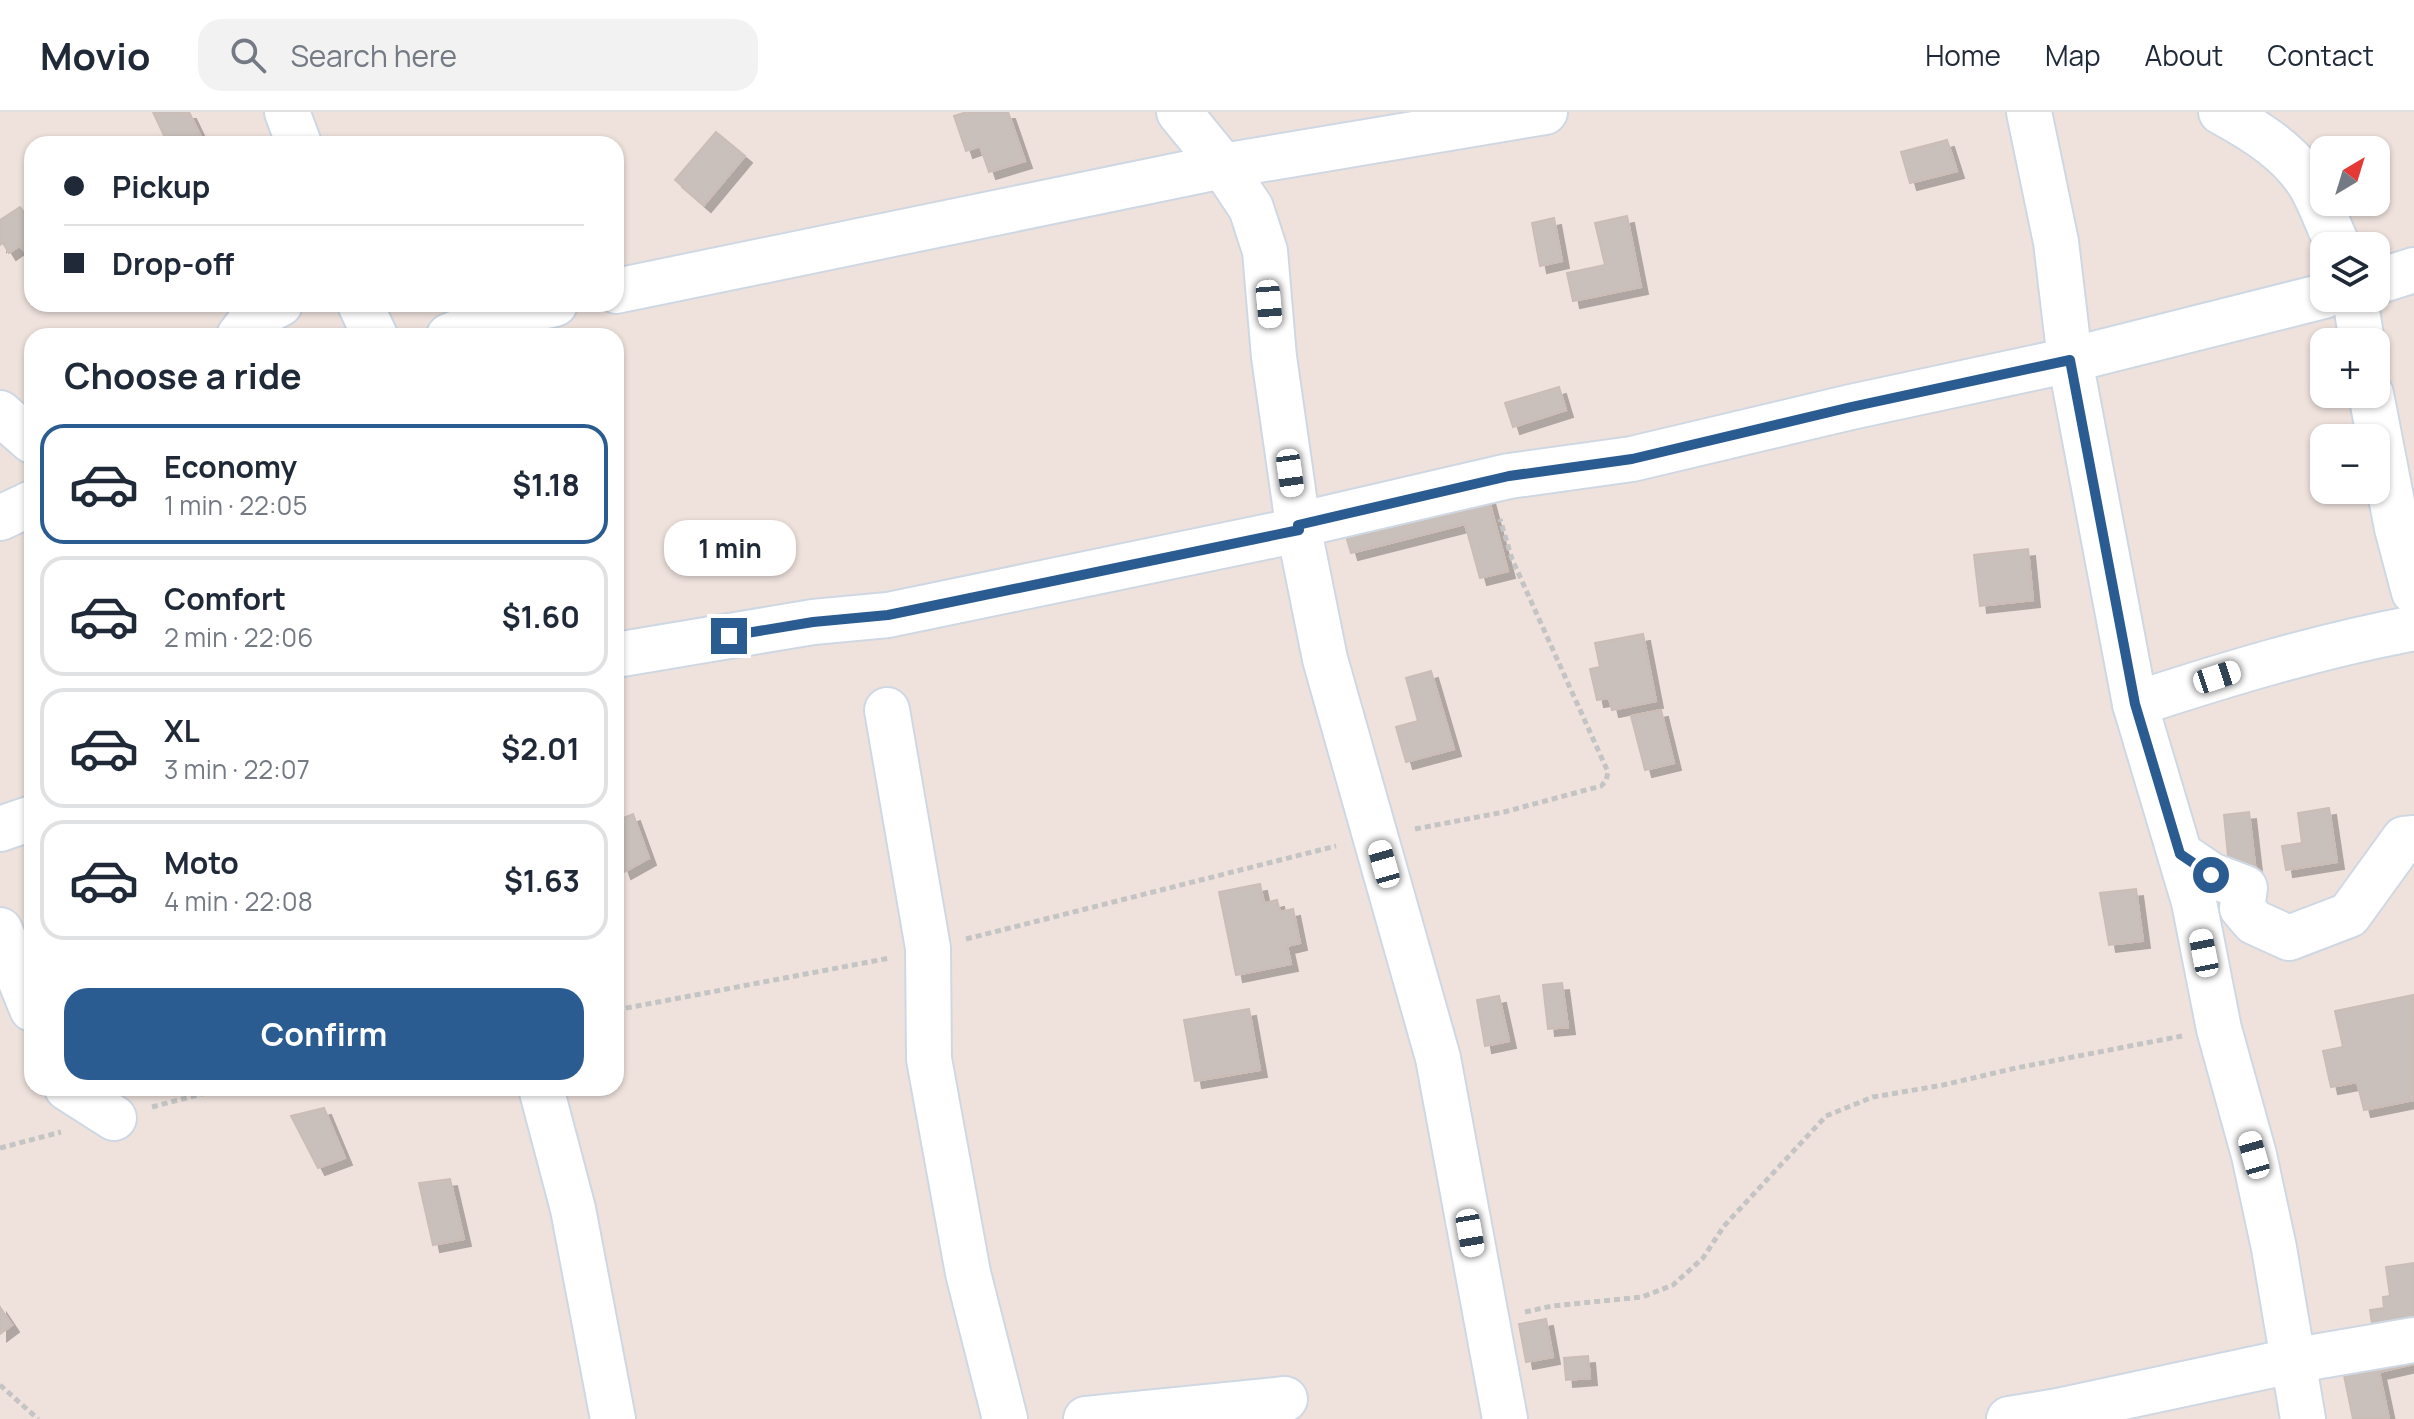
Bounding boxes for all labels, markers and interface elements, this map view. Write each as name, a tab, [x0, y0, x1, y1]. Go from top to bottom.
search box	[198, 19, 758, 91]
text: Movio	[40, 29, 150, 81]
icon: search	[226, 33, 270, 77]
text: Search here	[290, 35, 457, 76]
text: Home	[1925, 36, 2001, 74]
text: Map	[2045, 36, 2101, 74]
text: About	[2145, 36, 2223, 74]
text: Contact	[2267, 36, 2374, 74]
north arrow	[2310, 136, 2390, 216]
map controls	[2310, 136, 2390, 504]
text: Pickup	[112, 166, 210, 207]
button: layers	[2310, 232, 2390, 312]
text: Drop-off	[112, 243, 234, 284]
car	[1255, 279, 1283, 329]
button: +	[2310, 328, 2390, 408]
text: Choose a ride	[64, 351, 302, 400]
button: −	[2310, 424, 2390, 504]
text: Economy	[164, 446, 297, 487]
icon: car	[68, 448, 140, 520]
car	[1275, 448, 1305, 498]
text: $1.18	[512, 464, 580, 505]
text: 1 min · 22:05	[164, 487, 307, 523]
callout: 1 min	[663, 520, 795, 576]
text: 1 min	[698, 530, 762, 566]
text: Comfort	[164, 578, 286, 619]
icon: car	[68, 580, 140, 652]
text: $1.60	[502, 596, 580, 637]
route end	[711, 618, 747, 654]
text: 2 min · 22:06	[164, 619, 313, 655]
car	[2190, 658, 2244, 696]
text: XL	[164, 710, 200, 751]
icon: car	[68, 712, 140, 784]
text: $2.01	[501, 728, 580, 769]
text: 3 min · 22:07	[164, 751, 310, 787]
car	[1366, 838, 1402, 890]
text: Moto	[164, 842, 239, 883]
icon: car	[68, 844, 140, 916]
route start	[2193, 857, 2229, 893]
text: $1.63	[504, 860, 580, 901]
text: 4 min · 22:08	[164, 883, 313, 919]
car	[2188, 927, 2220, 979]
button: Confirm	[64, 988, 584, 1080]
car	[2236, 1129, 2272, 1181]
car	[1454, 1207, 1486, 1259]

